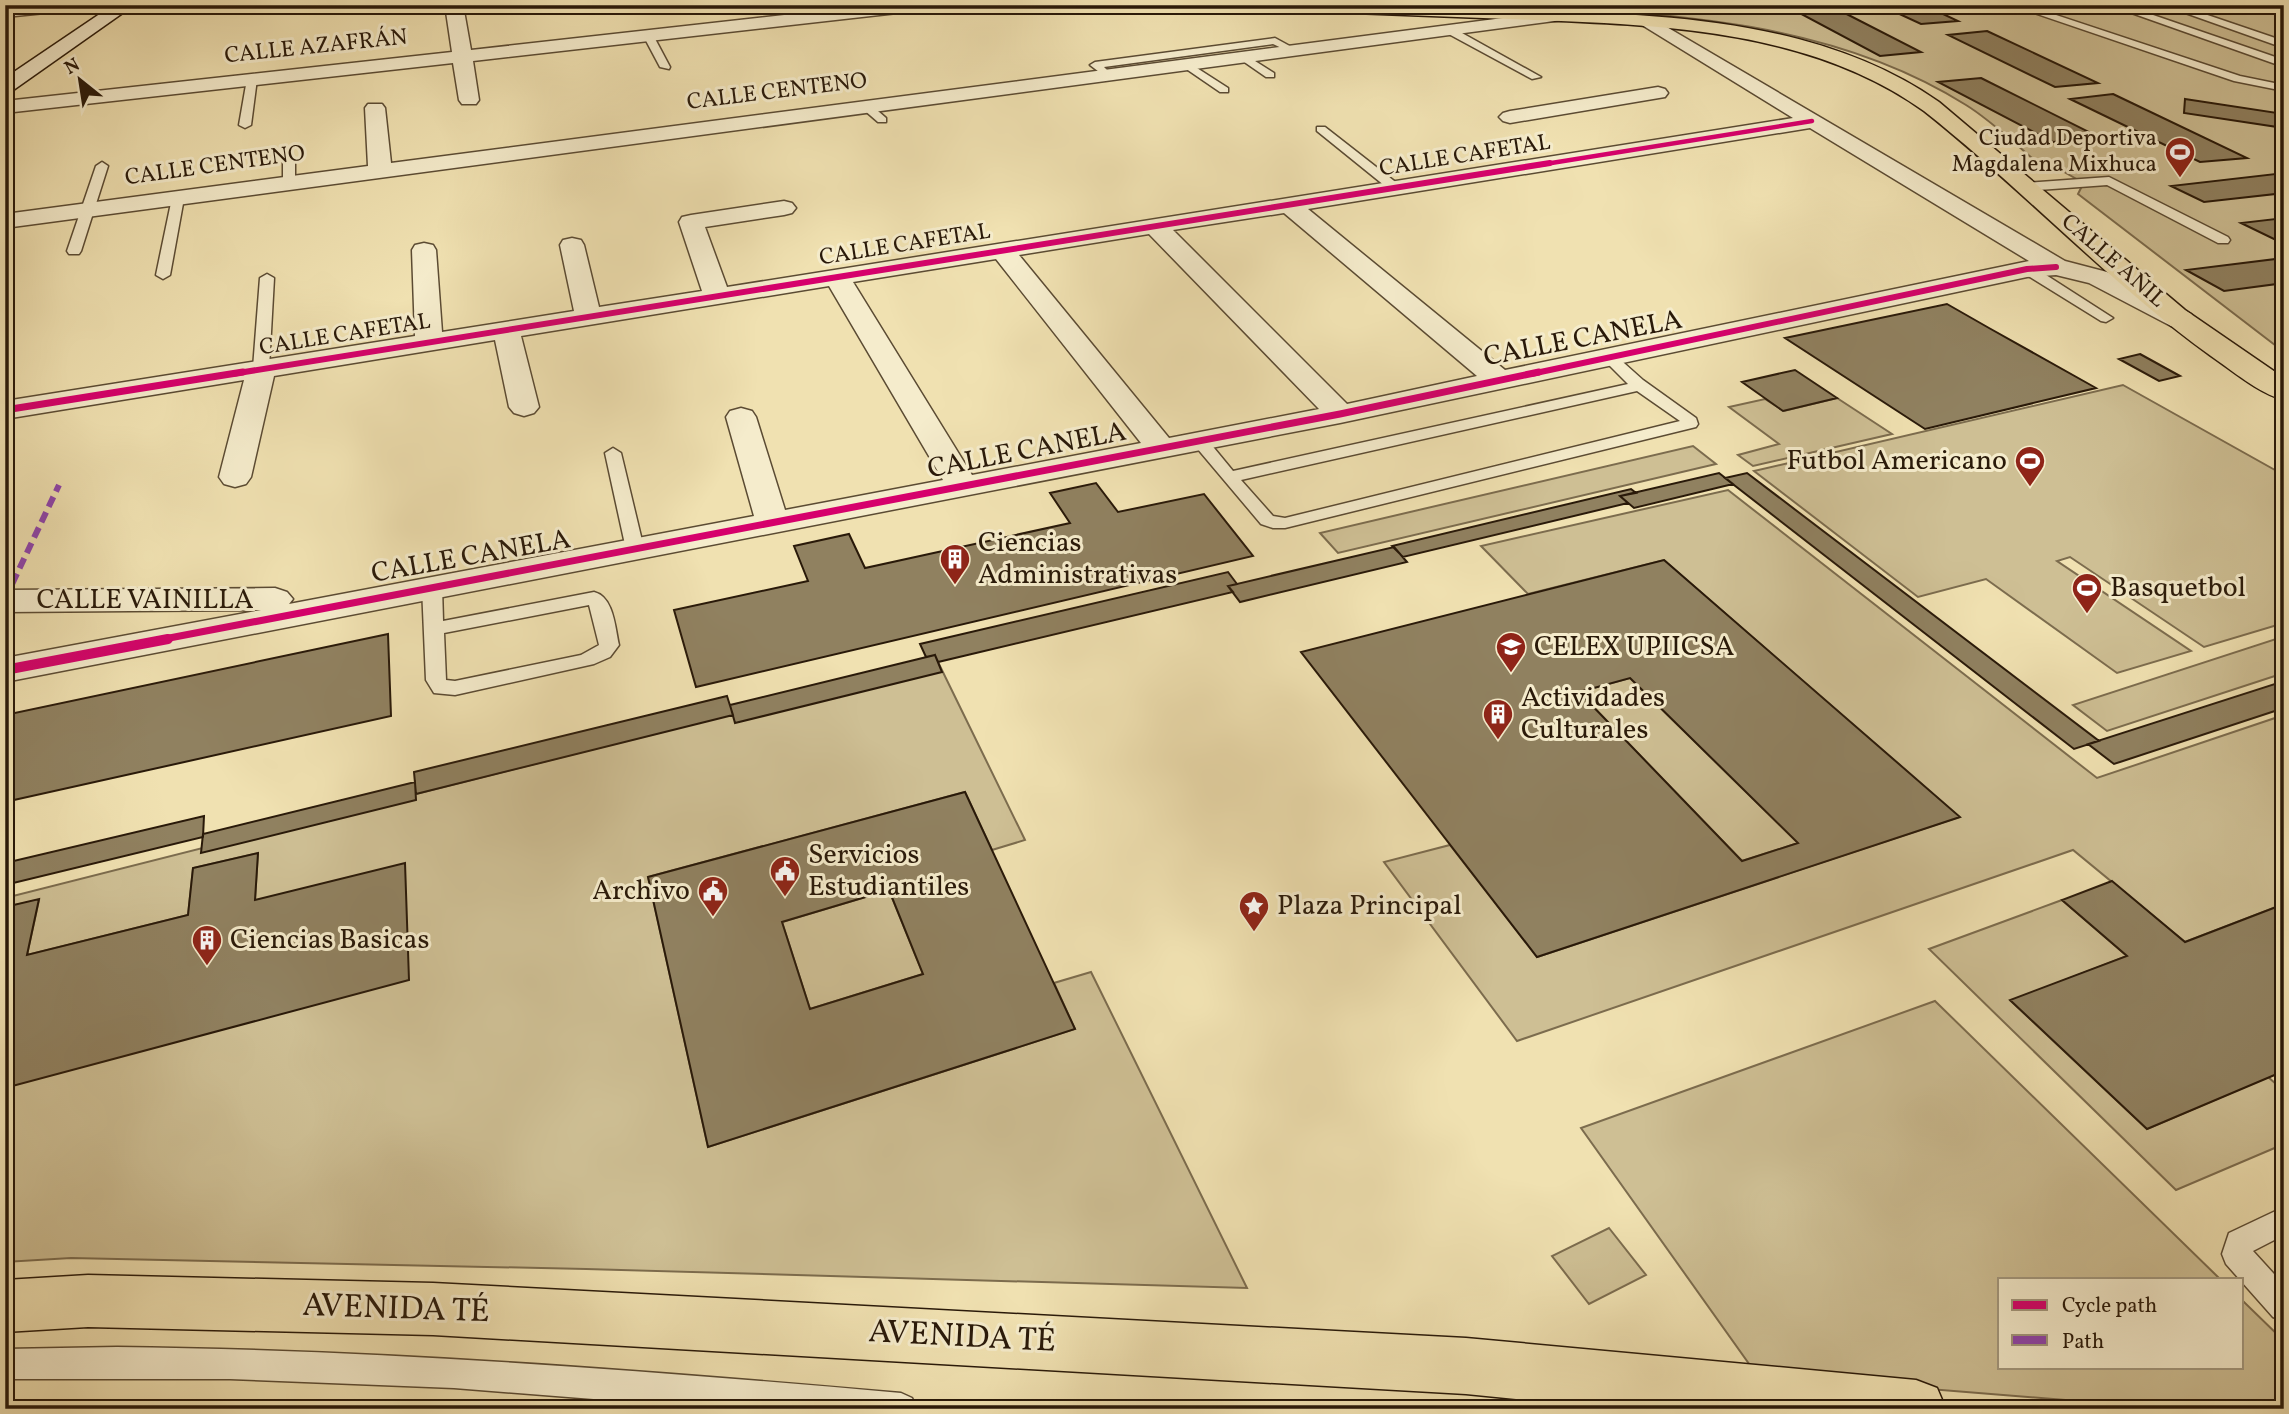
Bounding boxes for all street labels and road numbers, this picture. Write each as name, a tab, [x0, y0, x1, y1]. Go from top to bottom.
street label: CALLE AZAFRÁN	[223, 21, 409, 73]
street label: CALLE CENTENO	[685, 65, 869, 119]
street label: CALLE CAFETAL	[1377, 127, 1553, 185]
street label: CALLE CENTENO	[123, 138, 307, 194]
street label: CALLE AÑIL	[2054, 207, 2172, 316]
street label: CALLE CAFETAL	[817, 216, 993, 274]
street label: CALLE CANELA	[1480, 301, 1686, 377]
street label: CALLE CAFETAL	[257, 306, 433, 364]
street label: CALLE CANELA	[924, 413, 1130, 489]
street label: CALLE CANELA	[368, 520, 574, 594]
street label: CALLE VAINILLA	[36, 581, 254, 620]
street label: AVENIDA TÉ	[302, 1284, 490, 1336]
street label: AVENIDA TÉ	[867, 1310, 1057, 1366]

